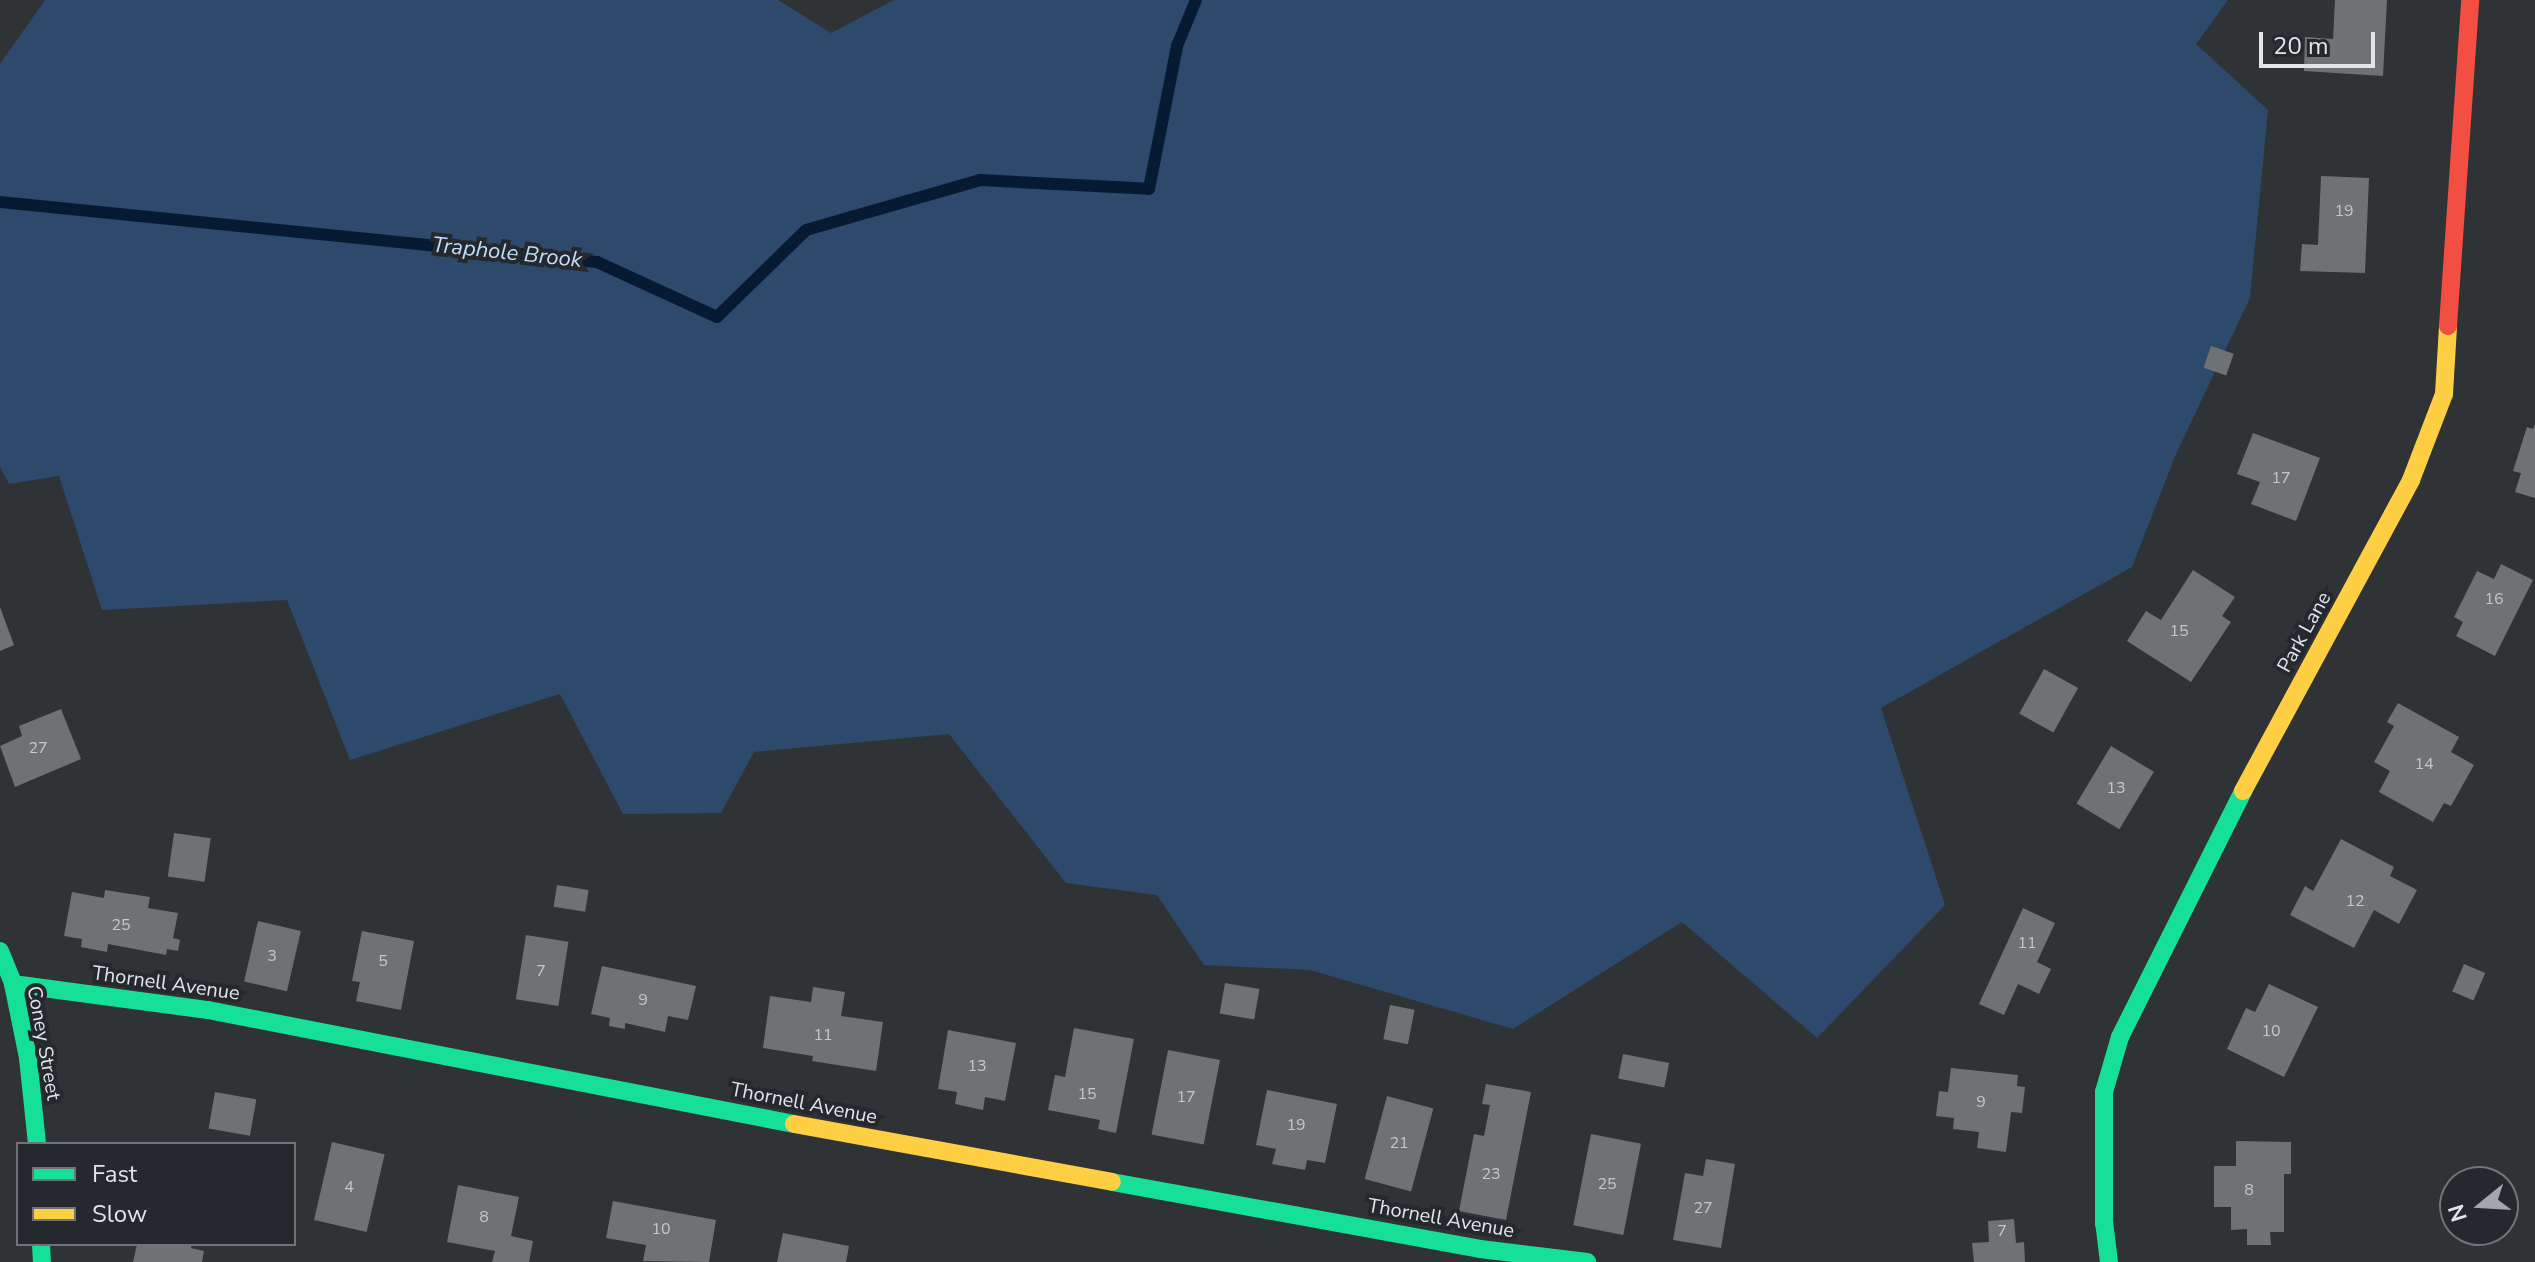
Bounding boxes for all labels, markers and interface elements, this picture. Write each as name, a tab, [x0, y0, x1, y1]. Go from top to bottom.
scale bar	[2263, 16, 2379, 66]
text: 20 m	[2273, 30, 2329, 62]
house number: 19	[2334, 201, 2354, 221]
water label: Traphole Brook	[431, 232, 583, 274]
house number: 17	[2271, 468, 2291, 488]
street label: Park Lane	[2272, 587, 2336, 677]
house number: 16	[2484, 589, 2504, 609]
house number: 15	[2169, 621, 2189, 641]
house number: 27	[28, 738, 48, 758]
house number: 14	[2414, 754, 2434, 774]
house number: 13	[2106, 778, 2126, 798]
house number: 12	[2345, 891, 2365, 911]
house number: 25	[111, 915, 131, 935]
house number: 11	[2017, 933, 2037, 953]
house number: 3	[267, 946, 277, 966]
house number: 5	[378, 951, 388, 971]
street label: Thornell Avenue	[91, 961, 241, 1005]
house number: 7	[536, 961, 546, 981]
street label: Coney Street	[22, 984, 66, 1102]
house number: 9	[638, 990, 648, 1010]
house number: 10	[2261, 1021, 2281, 1041]
house number: 11	[813, 1025, 833, 1045]
house number: 13	[967, 1056, 987, 1076]
street label: Thornell Avenue	[729, 1077, 879, 1129]
house number: 15	[1077, 1084, 1097, 1104]
house number: 17	[1176, 1087, 1196, 1107]
house number: 9	[1976, 1092, 1986, 1112]
house number: 19	[1286, 1115, 1306, 1135]
house number: 21	[1389, 1133, 1409, 1153]
legend	[16, 1142, 296, 1246]
text: Fast	[92, 1158, 137, 1190]
house number: 23	[1481, 1164, 1501, 1184]
north arrow	[2439, 1166, 2519, 1246]
house number: 25	[1597, 1174, 1617, 1194]
house number: 4	[344, 1177, 354, 1197]
house number: 8	[2244, 1180, 2254, 1200]
street label: Thornell Avenue	[1366, 1193, 1516, 1243]
text: Slow	[92, 1198, 147, 1230]
house number: 27	[1693, 1198, 1713, 1218]
text: N	[2441, 1200, 2475, 1225]
house number: 8	[479, 1207, 489, 1227]
house number: 10	[651, 1219, 671, 1239]
house number: 7	[1997, 1221, 2007, 1241]

